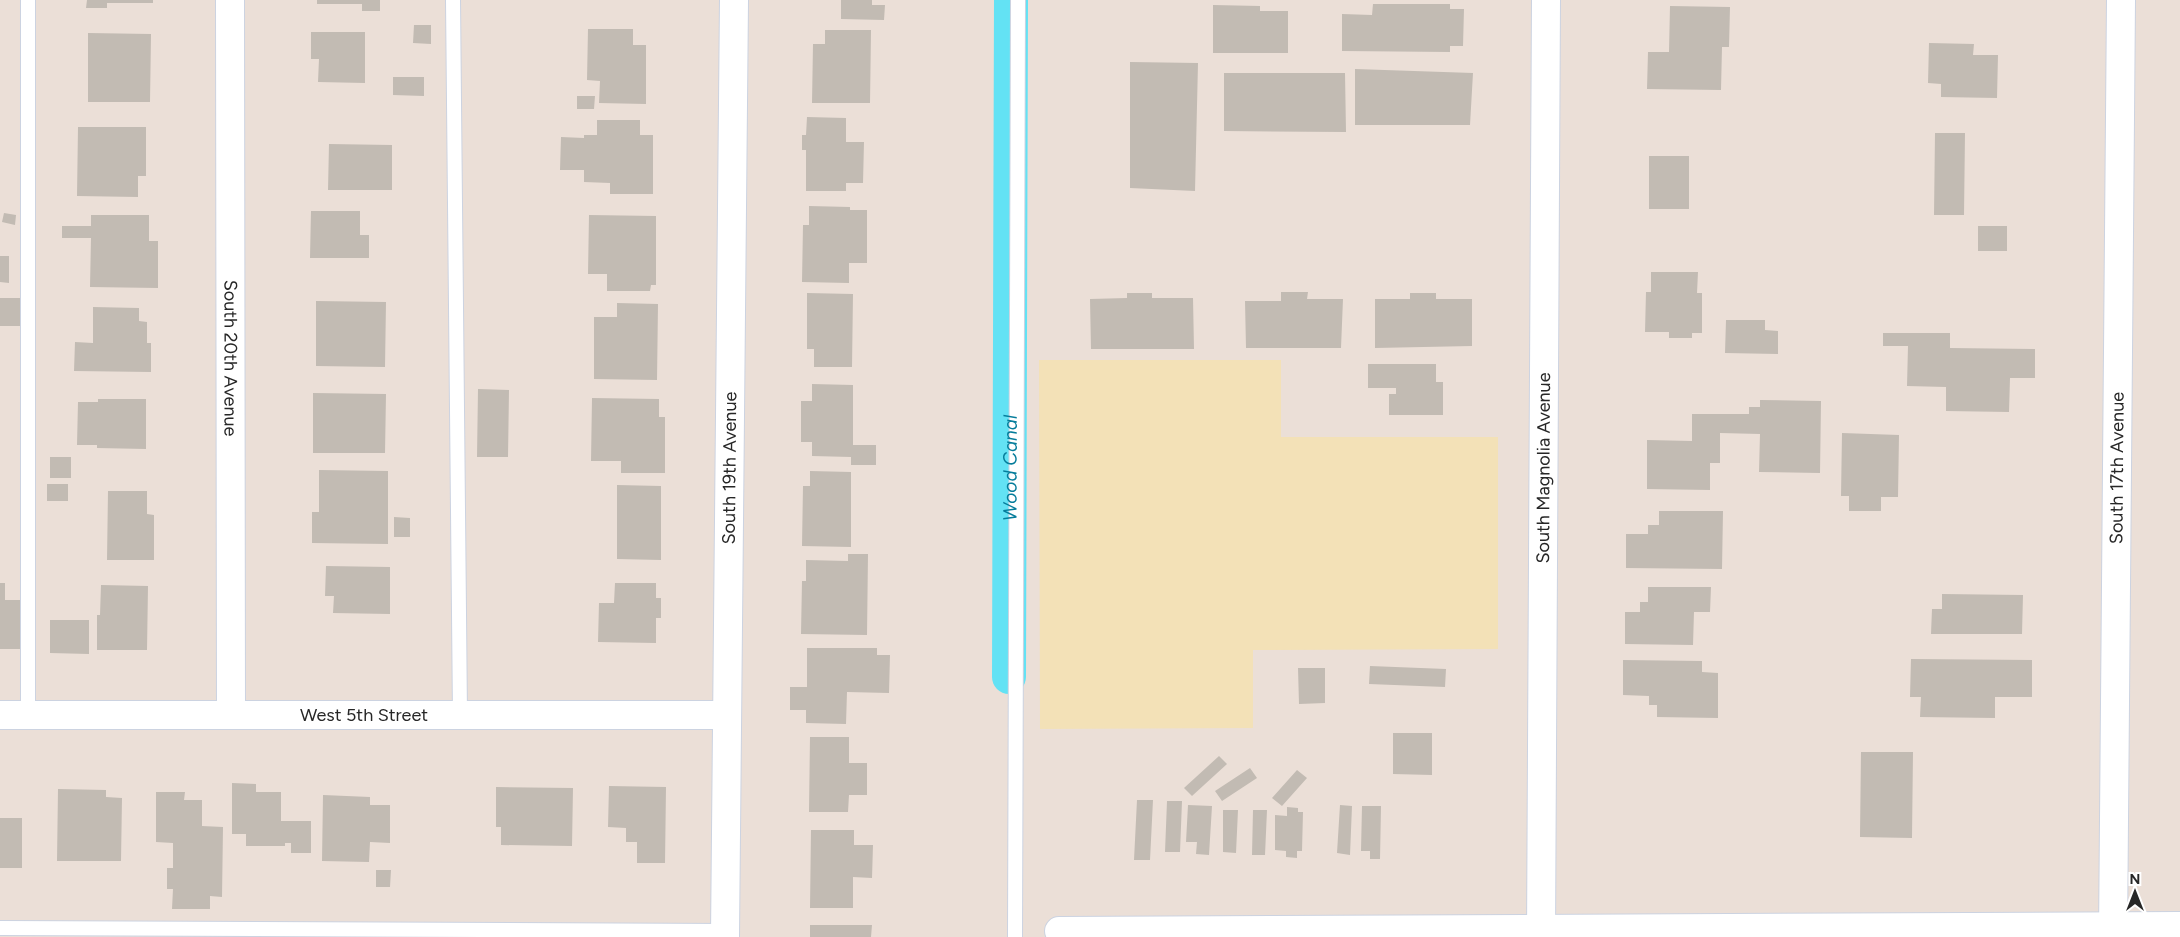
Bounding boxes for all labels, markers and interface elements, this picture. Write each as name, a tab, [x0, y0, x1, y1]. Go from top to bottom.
street label: South 20th Avenue	[219, 280, 242, 437]
street label: South Magnolia Avenue	[1532, 372, 1555, 564]
street label: South 19th Avenue	[718, 391, 741, 544]
street label: South 17th Avenue	[2105, 392, 2129, 544]
water label: Wood Canal	[998, 414, 1022, 521]
street label: West 5th Street	[300, 704, 428, 726]
north arrow	[2110, 867, 2160, 917]
text: N	[2130, 871, 2140, 888]

